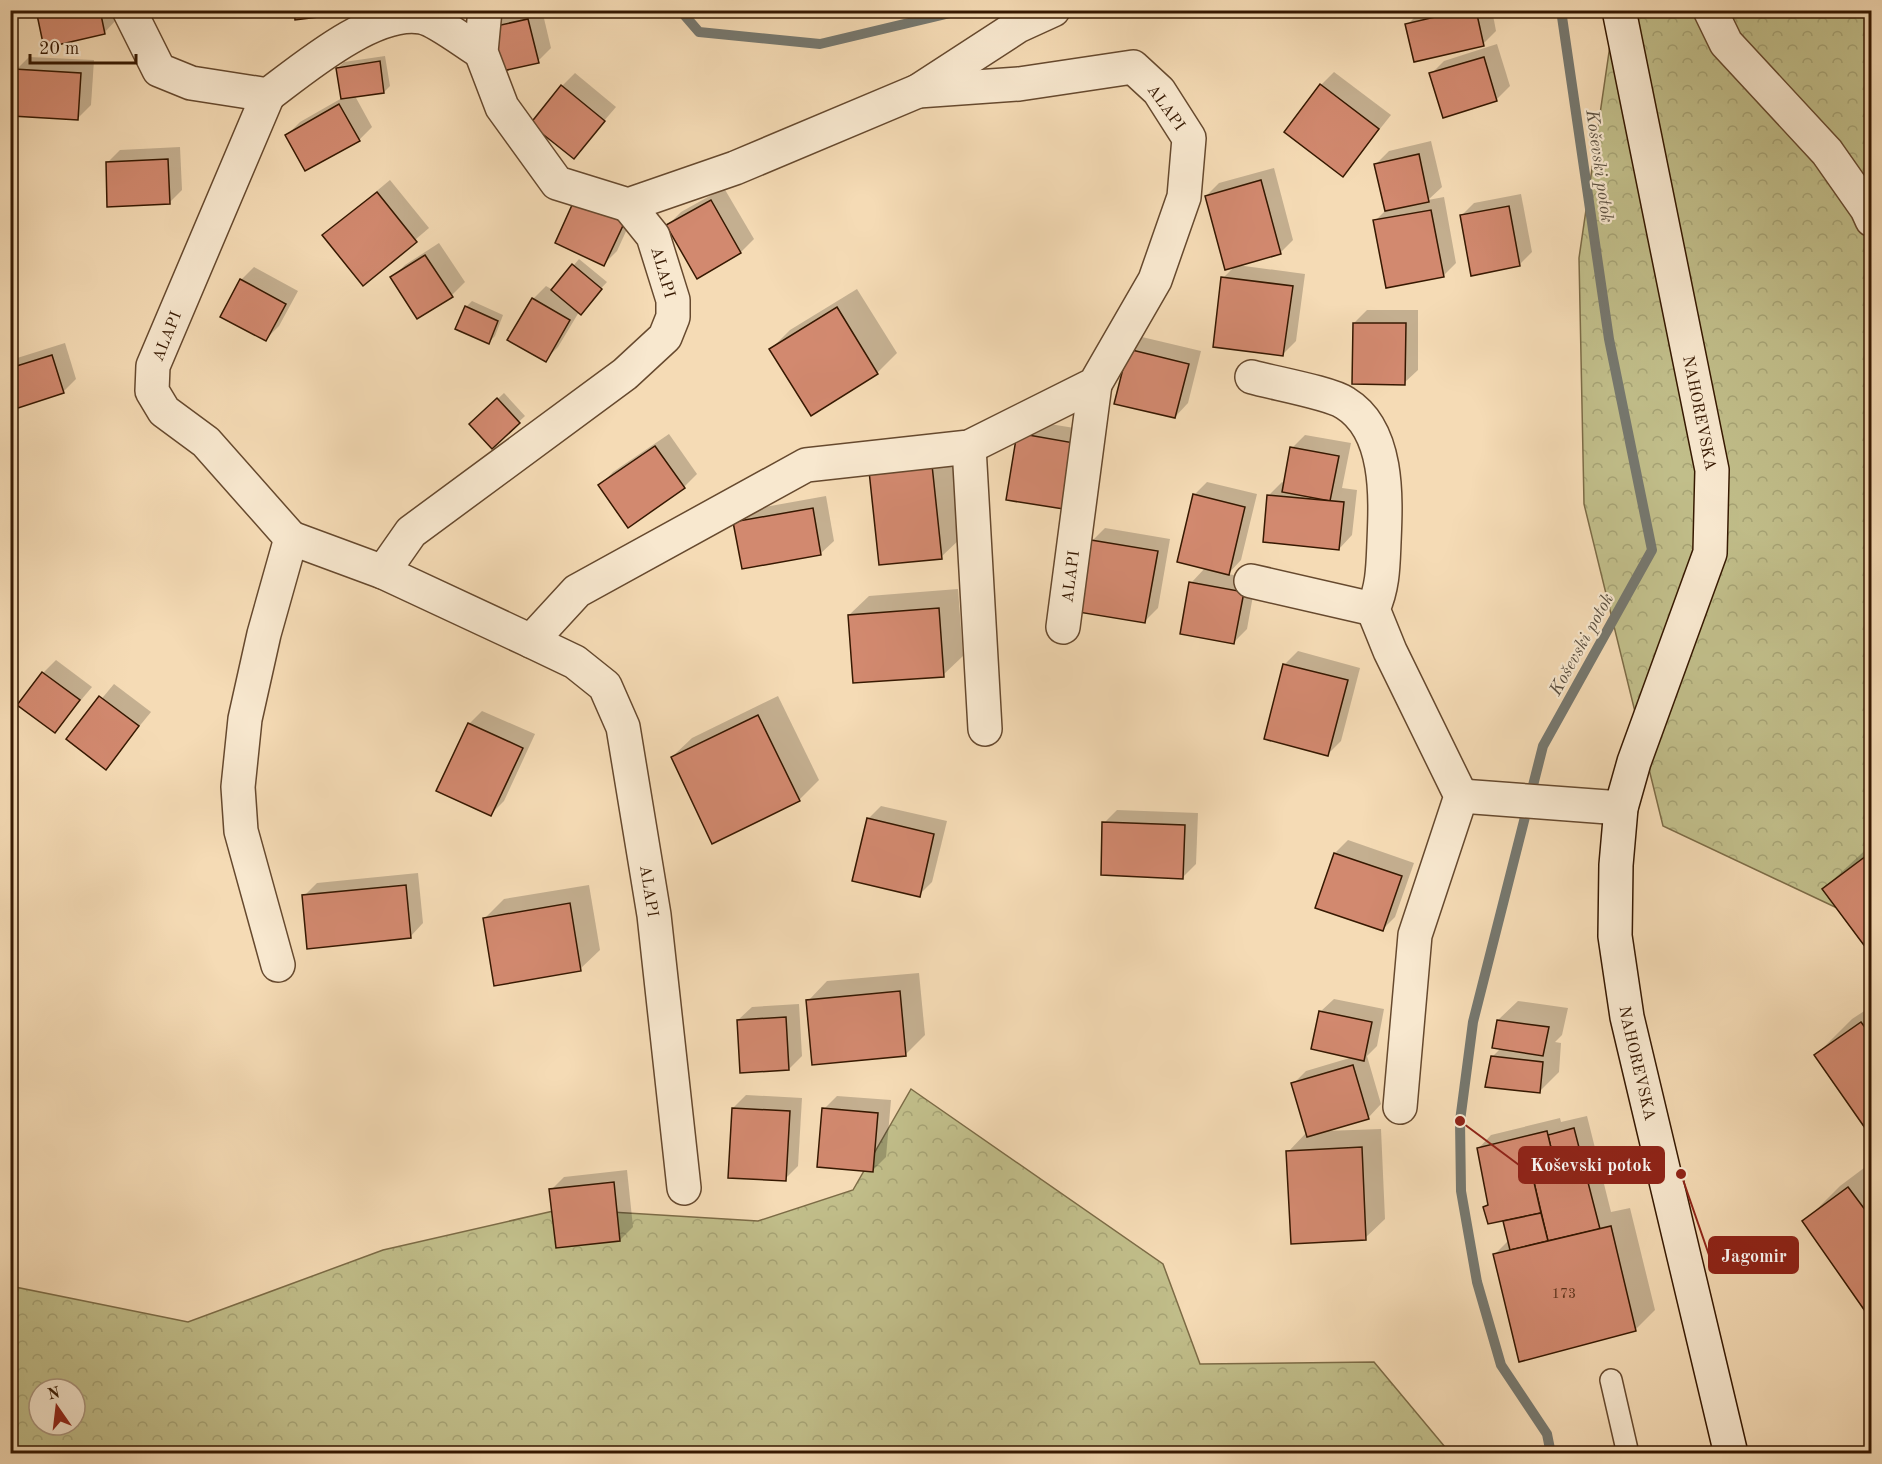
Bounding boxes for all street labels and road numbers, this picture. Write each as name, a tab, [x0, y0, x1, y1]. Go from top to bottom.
street label: ALAPI	[1144, 82, 1187, 134]
street label: ALAPI	[647, 245, 677, 300]
street label: ALAPI	[151, 309, 185, 364]
street label: NAHOREVSKA	[1679, 354, 1718, 472]
street label: ALAPI	[1060, 550, 1083, 604]
street label: ALAPI	[636, 864, 660, 918]
street label: NAHOREVSKA	[1615, 1005, 1657, 1122]

